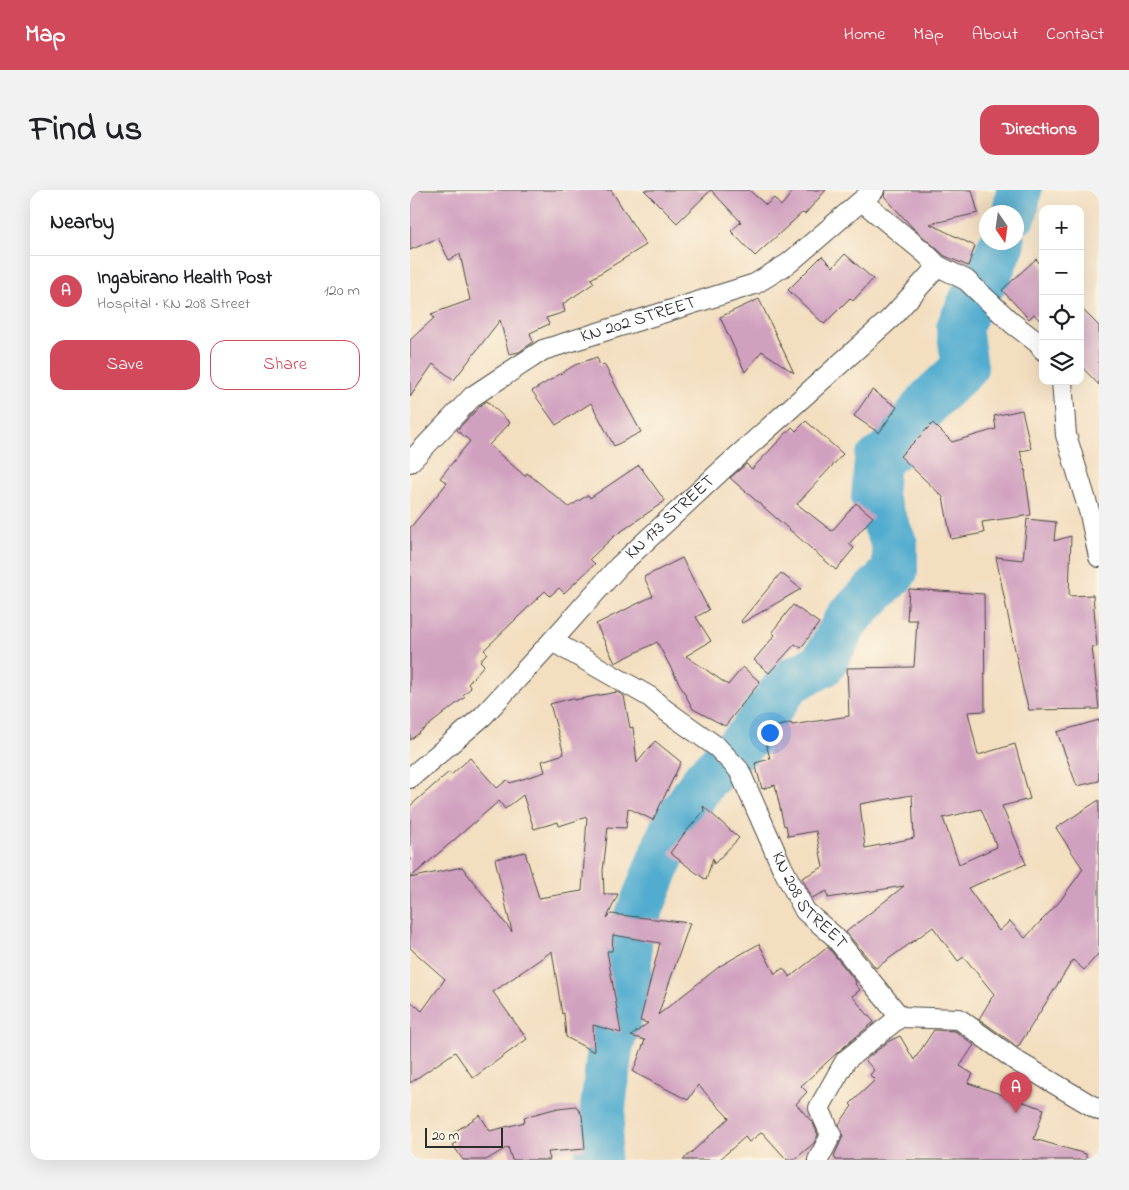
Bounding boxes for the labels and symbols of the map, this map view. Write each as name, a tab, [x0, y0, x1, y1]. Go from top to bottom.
north arrow	[979, 205, 1024, 250]
street label: KN 202 STREET	[578, 290, 699, 350]
street label: KN 173 STREET	[620, 469, 721, 566]
your location	[757, 720, 783, 746]
street label: KN 208 STREET	[764, 848, 853, 955]
pin: A	[1000, 1072, 1032, 1113]
scale bar	[425, 1125, 502, 1148]

